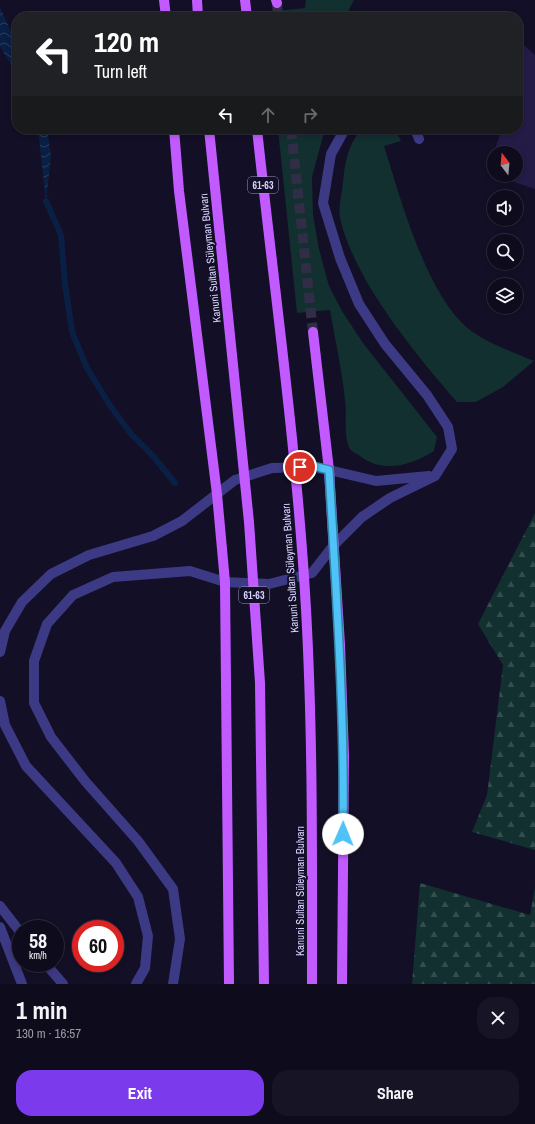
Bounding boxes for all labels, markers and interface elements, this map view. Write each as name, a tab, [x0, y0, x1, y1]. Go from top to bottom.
text: 120 m	[94, 23, 159, 61]
icon: left	[28, 28, 80, 80]
text: Turn left	[94, 59, 147, 84]
icon: left	[215, 104, 237, 126]
icon: ahead	[257, 104, 279, 126]
icon: right	[299, 104, 321, 126]
north arrow	[487, 146, 523, 182]
map controls	[487, 146, 523, 314]
road number: 61-63	[248, 177, 278, 193]
button: sound	[487, 190, 523, 226]
street label: Kanuni Sultan Süleyman Bulvarı	[196, 193, 224, 323]
button: search	[487, 234, 523, 270]
button: layers	[487, 278, 523, 314]
pin	[283, 450, 317, 484]
icon: arrive	[289, 456, 311, 478]
street label: Kanuni Sultan Süleyman Bulvarı	[278, 503, 302, 633]
road number: 61-63	[239, 587, 269, 603]
position arrow	[322, 813, 364, 855]
street label: Kanuni Sultan Süleyman Bulvarı	[293, 826, 307, 956]
speed limit sign: 60	[72, 920, 124, 972]
text: 58	[29, 927, 47, 954]
text: km/h	[29, 949, 47, 962]
text: 1 min	[16, 994, 67, 1026]
button: close	[477, 997, 519, 1039]
text: 130 m · 16:57	[16, 1025, 81, 1042]
button: Exit	[16, 1070, 264, 1116]
button: Share	[272, 1070, 519, 1116]

